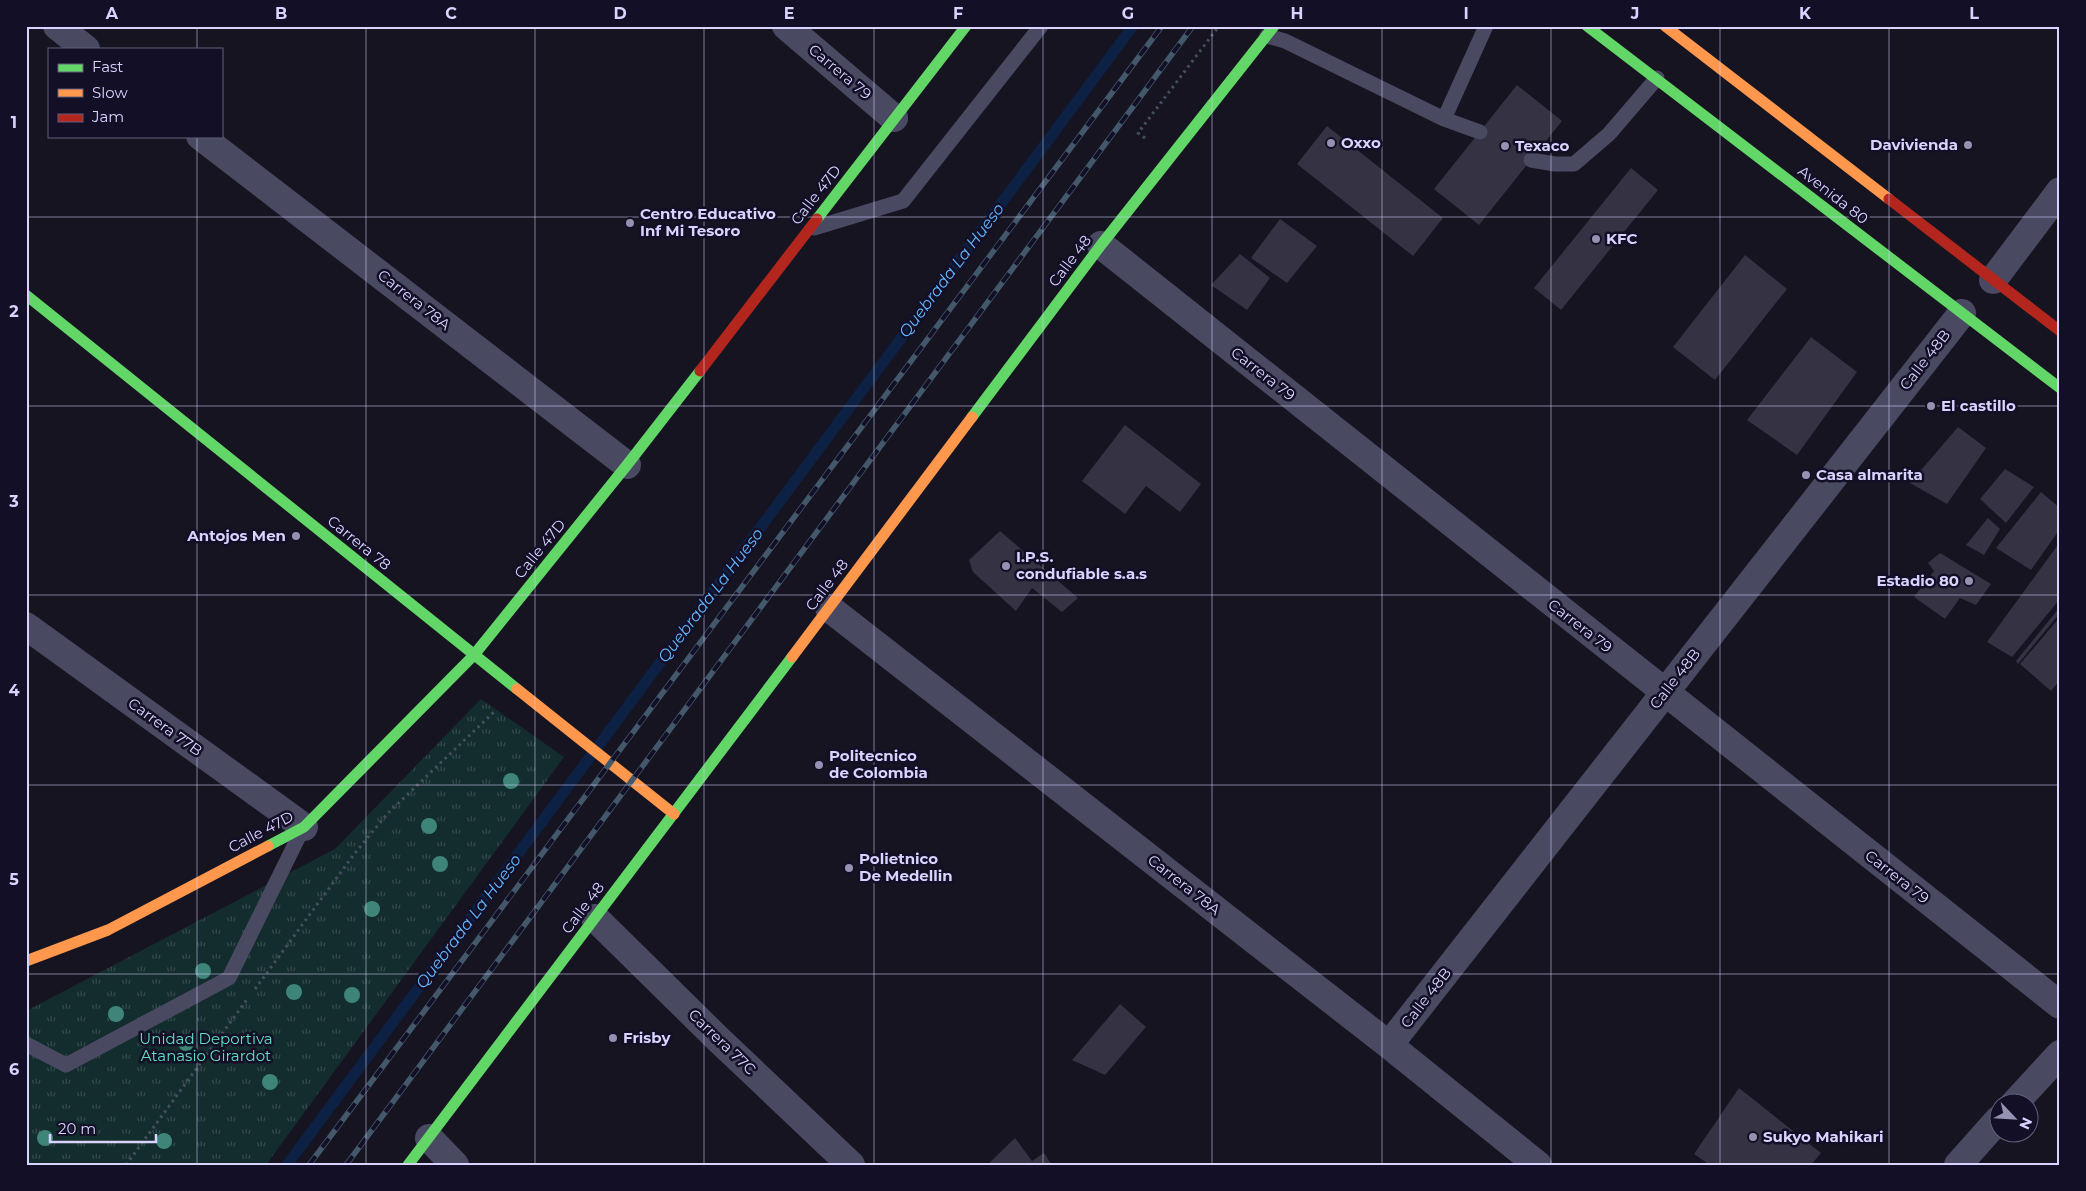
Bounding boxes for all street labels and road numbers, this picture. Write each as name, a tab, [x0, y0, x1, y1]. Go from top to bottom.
street label: Carrera 79	[805, 40, 876, 103]
street label: Calle 47D	[786, 161, 845, 228]
street label: Avenida 80	[1794, 161, 1872, 228]
street label: Calle 48	[1044, 231, 1095, 290]
street label: Carrera 78A	[374, 265, 455, 334]
street label: Calle 48B	[1895, 326, 1954, 394]
street label: Carrera 79	[1227, 343, 1299, 405]
street label: Carrera 78	[324, 511, 395, 574]
street label: Calle 47D	[510, 515, 569, 582]
street label: Calle 48	[801, 555, 852, 614]
street label: Carrera 79	[1544, 595, 1616, 657]
street label: Calle 48B	[1645, 645, 1704, 713]
street label: Carrera 77B	[124, 693, 206, 760]
street label: Calle 47D	[225, 807, 296, 857]
street label: Carrera 79	[1861, 846, 1933, 908]
street label: Carrera 78A	[1144, 850, 1225, 919]
street label: Calle 48	[557, 878, 608, 937]
street label: Calle 48B	[1396, 964, 1455, 1032]
street label: Carrera 77C	[685, 1005, 760, 1079]

